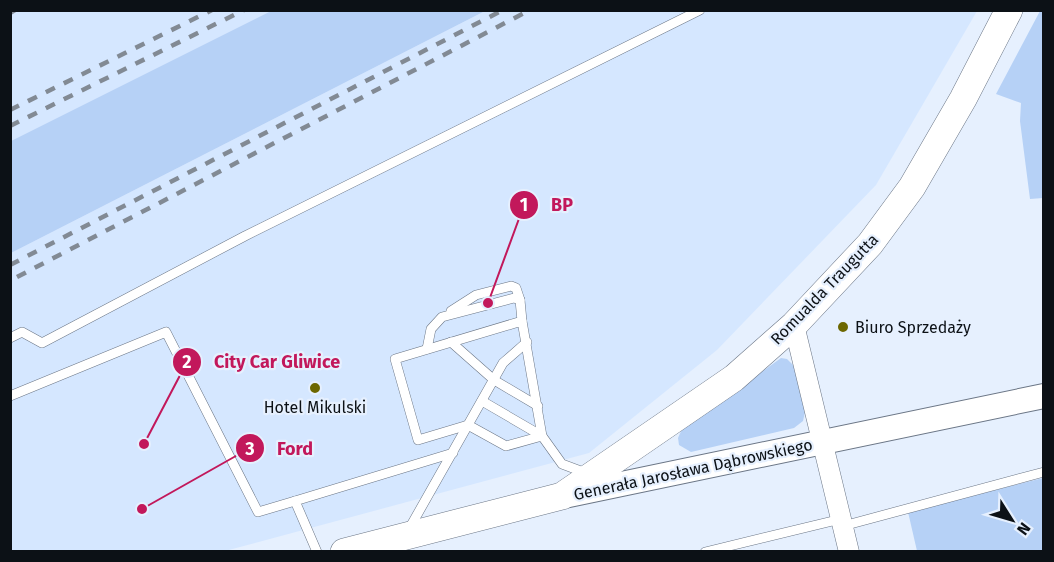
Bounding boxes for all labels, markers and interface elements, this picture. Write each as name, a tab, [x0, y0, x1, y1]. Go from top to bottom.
callout: BP	[509, 187, 585, 223]
text: 1	[520, 194, 528, 216]
text: BP	[551, 194, 573, 216]
street label: Romualda Traugutta	[767, 230, 882, 349]
place label: Biuro Sprzedaży	[855, 318, 971, 337]
marker: Biuro Sprzedaży	[836, 320, 850, 334]
callout: City Car Gliwice	[172, 344, 352, 380]
text: 2	[182, 351, 192, 373]
text: City Car Gliwice	[214, 351, 340, 373]
marker: Hotel Mikulski	[308, 381, 322, 395]
place label: Hotel Mikulski	[264, 398, 366, 417]
callout: Ford	[235, 430, 326, 466]
street label: Generała Jarosława Dąbrowskiego	[572, 435, 814, 505]
text: 3	[244, 438, 255, 460]
text: Ford	[277, 438, 313, 460]
north arrow	[982, 490, 1042, 550]
text: N	[1013, 519, 1034, 539]

